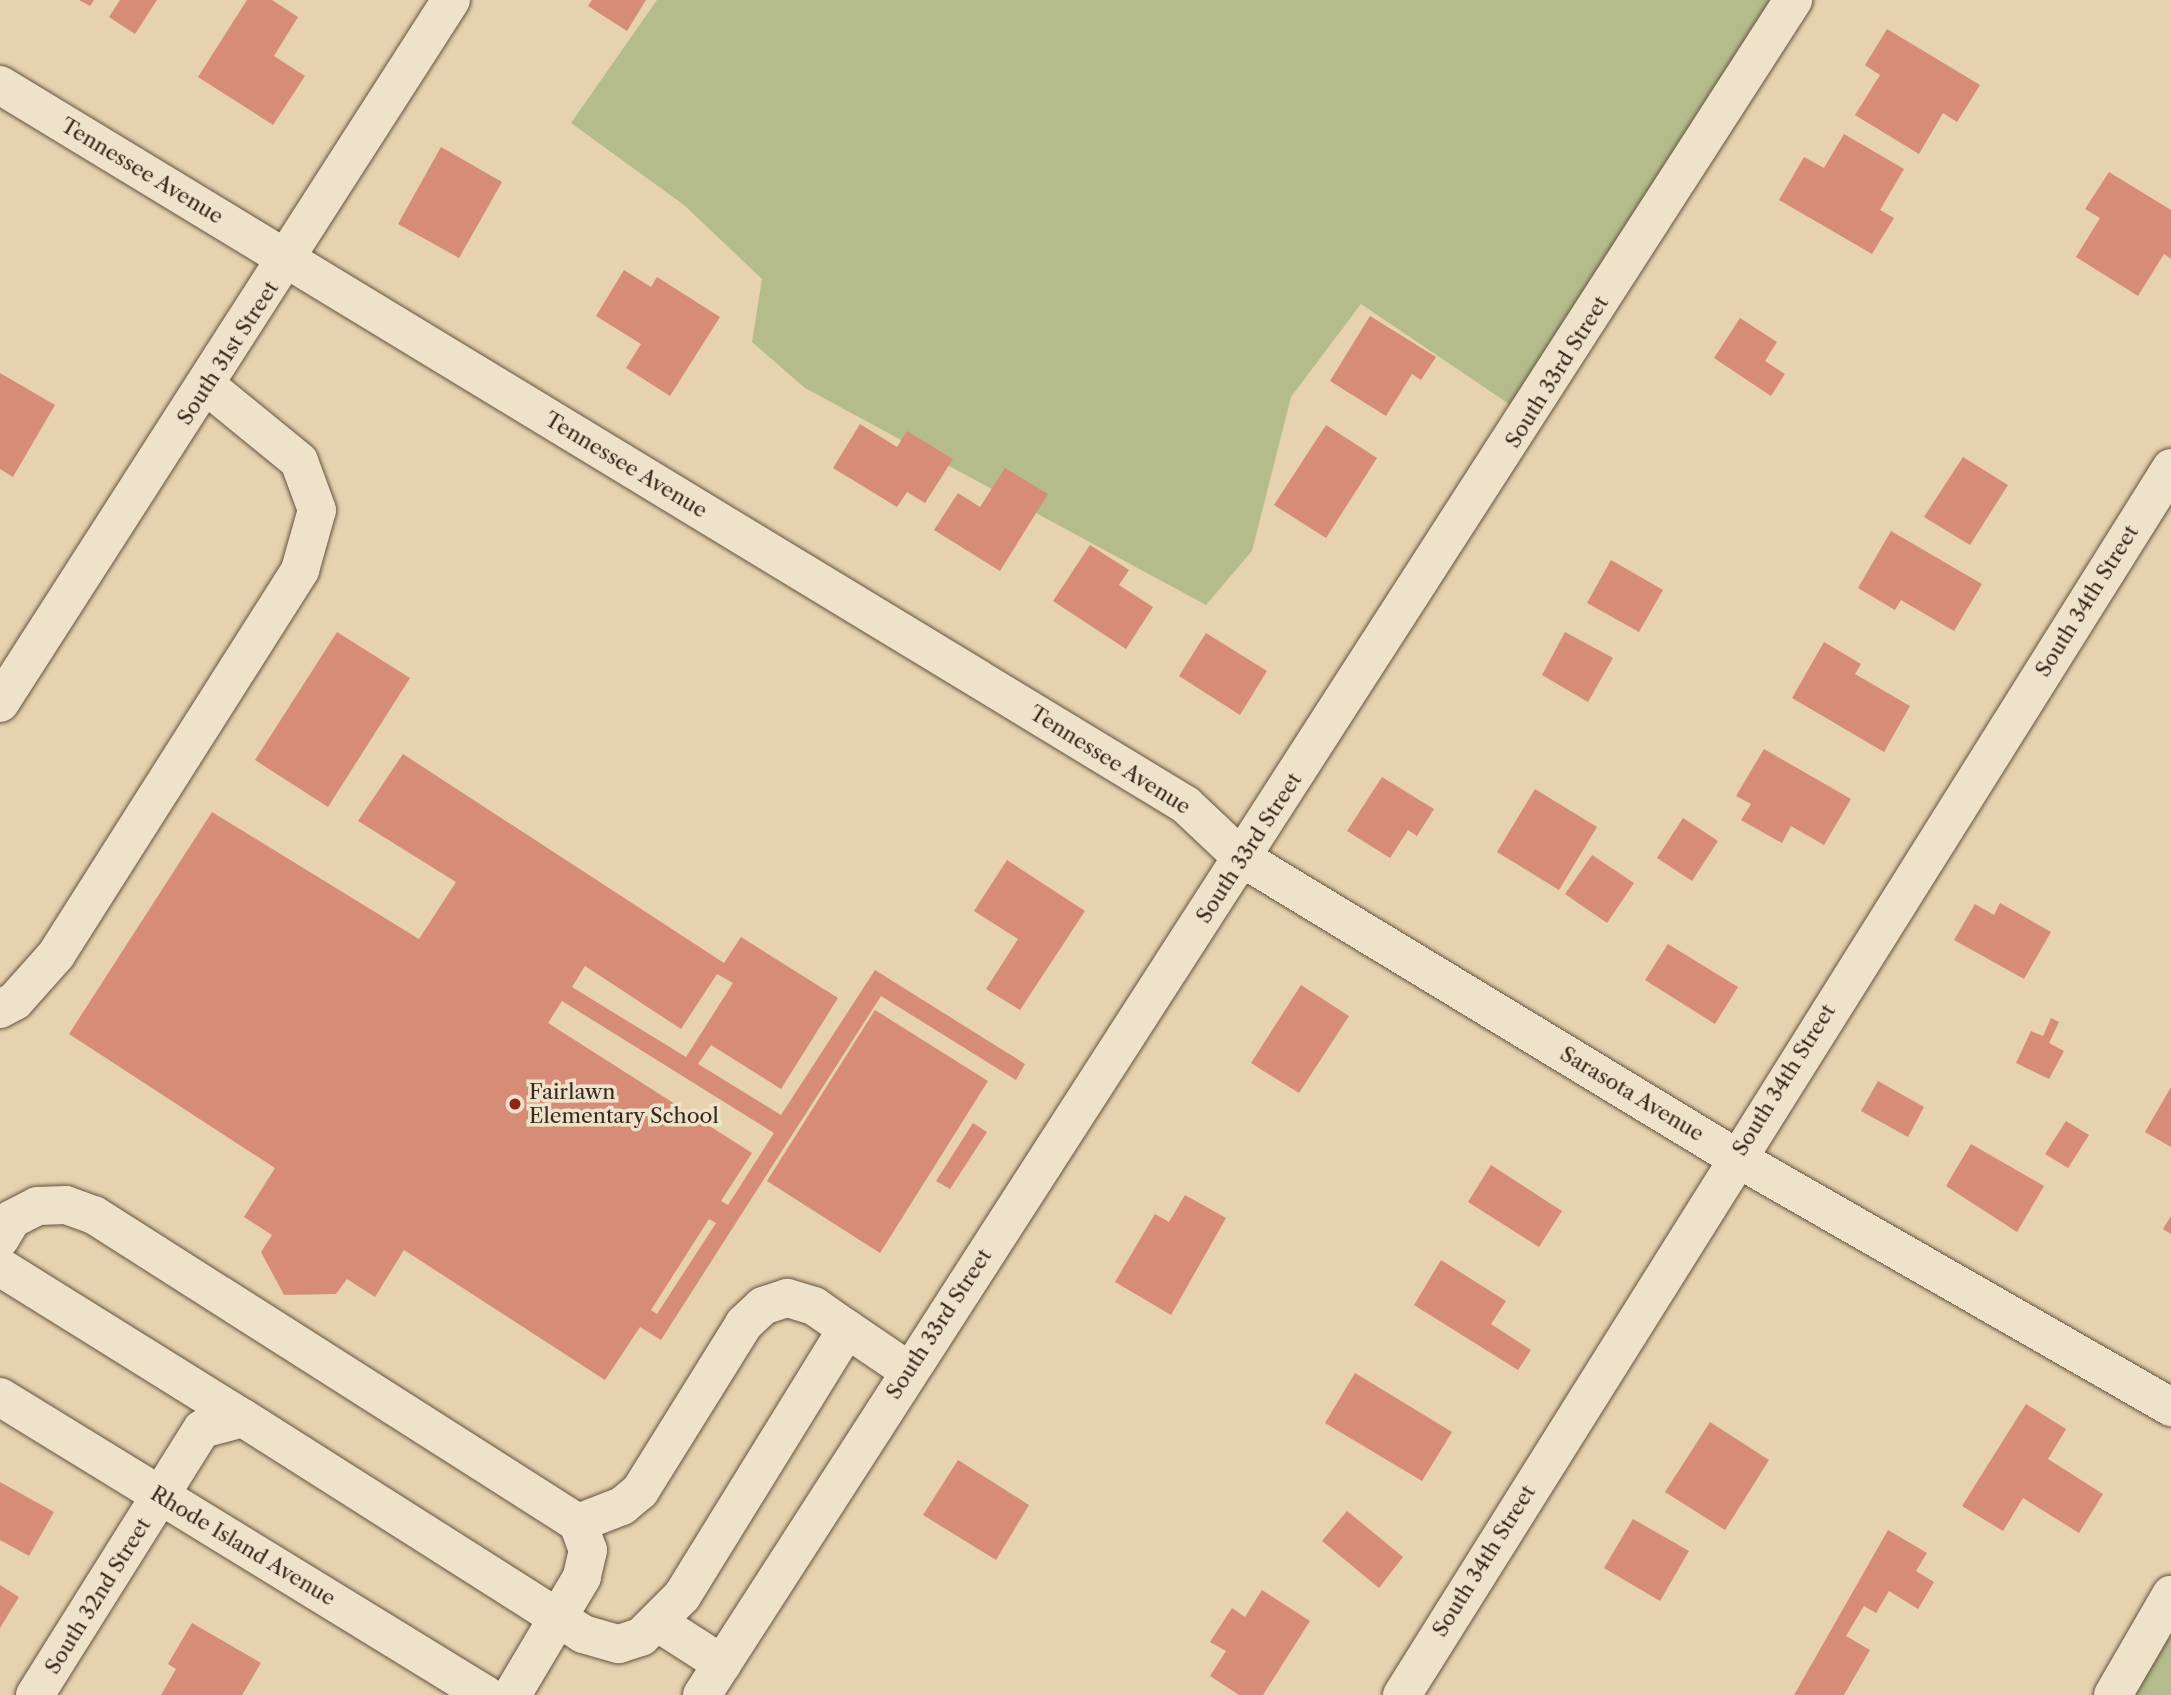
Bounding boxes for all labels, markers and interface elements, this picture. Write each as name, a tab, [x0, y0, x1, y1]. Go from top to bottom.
street label: Tennessee Avenue	[56, 112, 228, 230]
street label: South 31st Street	[172, 276, 284, 430]
street label: South 33rd Street	[1500, 291, 1614, 453]
street label: Tennessee Avenue	[540, 406, 712, 524]
street label: South 34th Street	[2030, 521, 2144, 681]
street label: Tennessee Avenue	[1025, 700, 1195, 820]
street label: South 33rd Street	[1191, 768, 1307, 928]
street label: South 34th Street	[1727, 1000, 1841, 1160]
street label: Sarasota Avenue	[1555, 1041, 1709, 1147]
place label: Fairlawn Elementary School	[529, 1079, 719, 1129]
marker: Fairlawn Elementary School	[507, 1096, 523, 1112]
street label: South 33rd Street	[881, 1244, 997, 1404]
street label: Rhode Island Avenue	[146, 1481, 340, 1611]
street label: South 34th Street	[1427, 1481, 1541, 1641]
street label: South 32nd Street	[40, 1513, 156, 1679]

